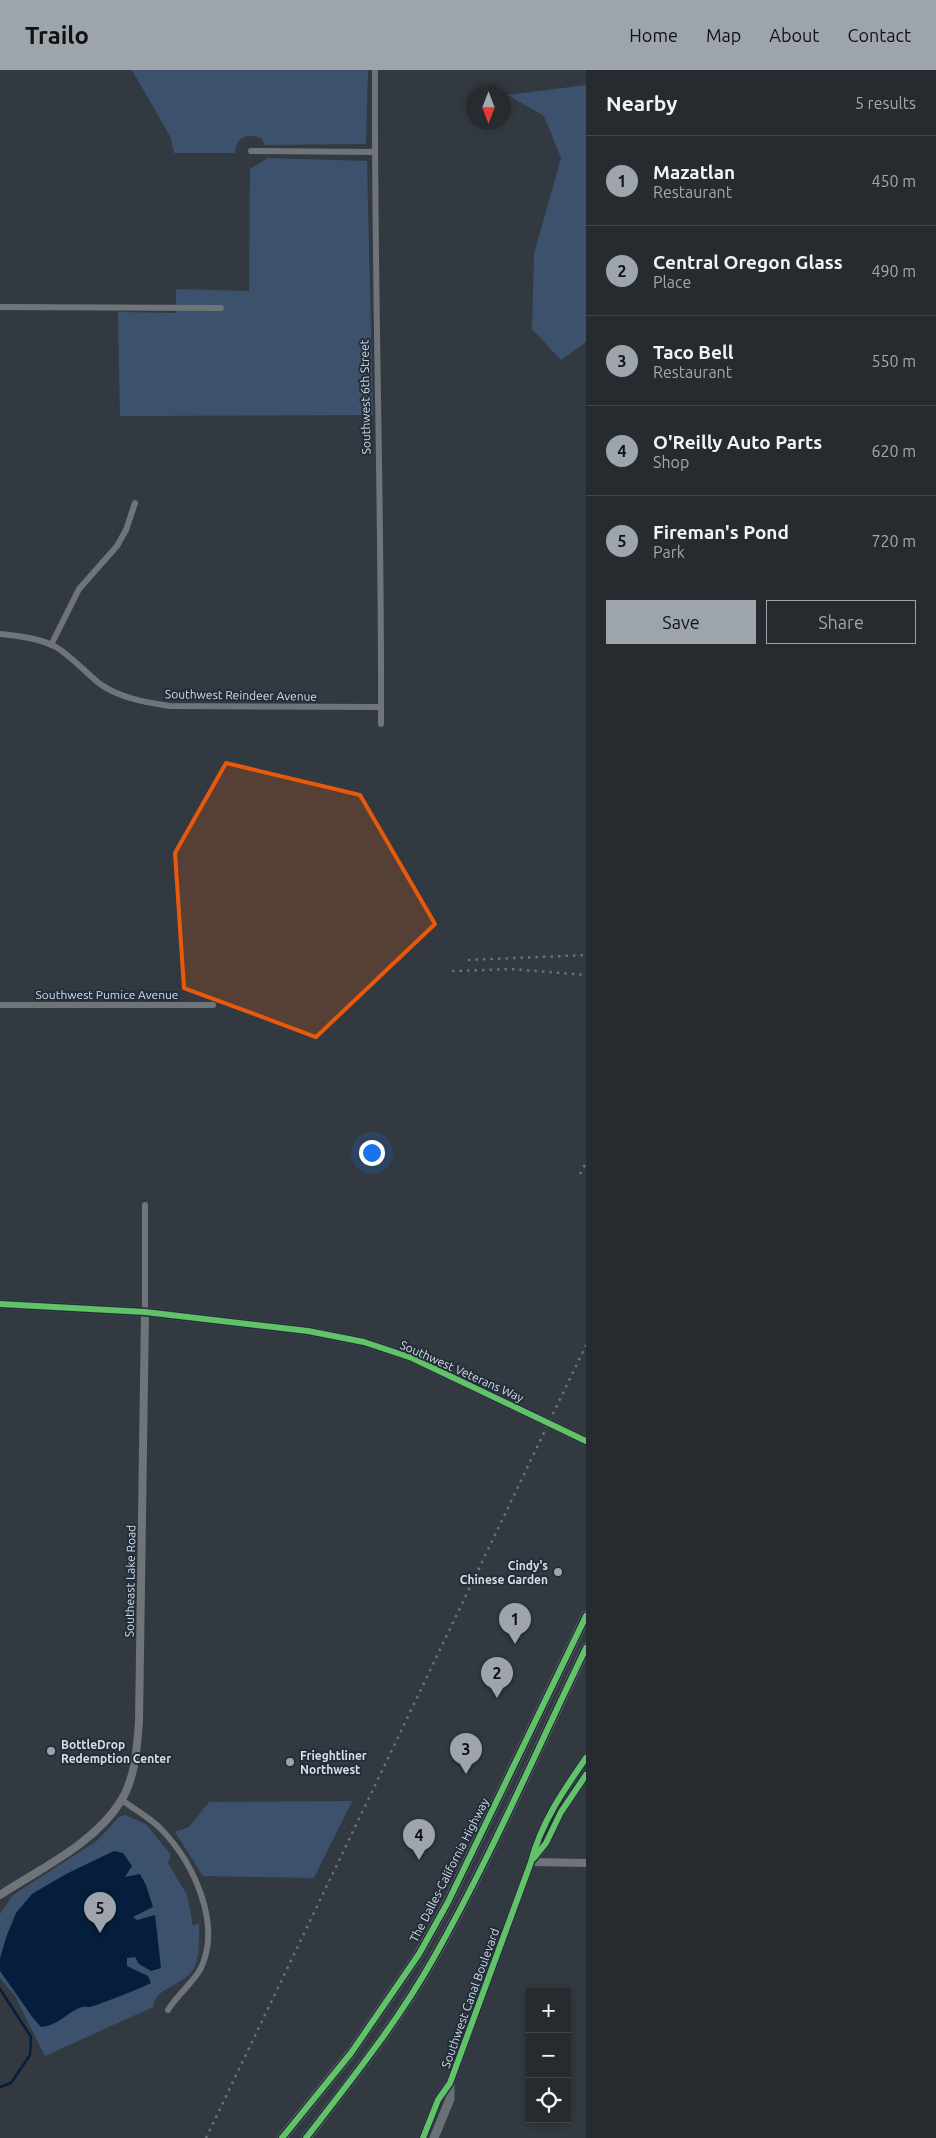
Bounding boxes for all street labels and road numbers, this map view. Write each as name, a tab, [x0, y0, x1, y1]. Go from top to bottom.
street label: Southwest 6th Street	[357, 339, 373, 455]
street label: Southwest Reindeer Avenue	[165, 687, 317, 703]
street label: Southwest Pumice Avenue	[36, 988, 178, 1001]
street label: Southwest Veterans Way	[398, 1338, 526, 1404]
street label: Southeast Lake Road	[123, 1525, 137, 1637]
street label: The Dalles-California Highway	[407, 1796, 491, 1944]
street label: Southwest Canal Boulevard	[439, 1926, 501, 2070]

